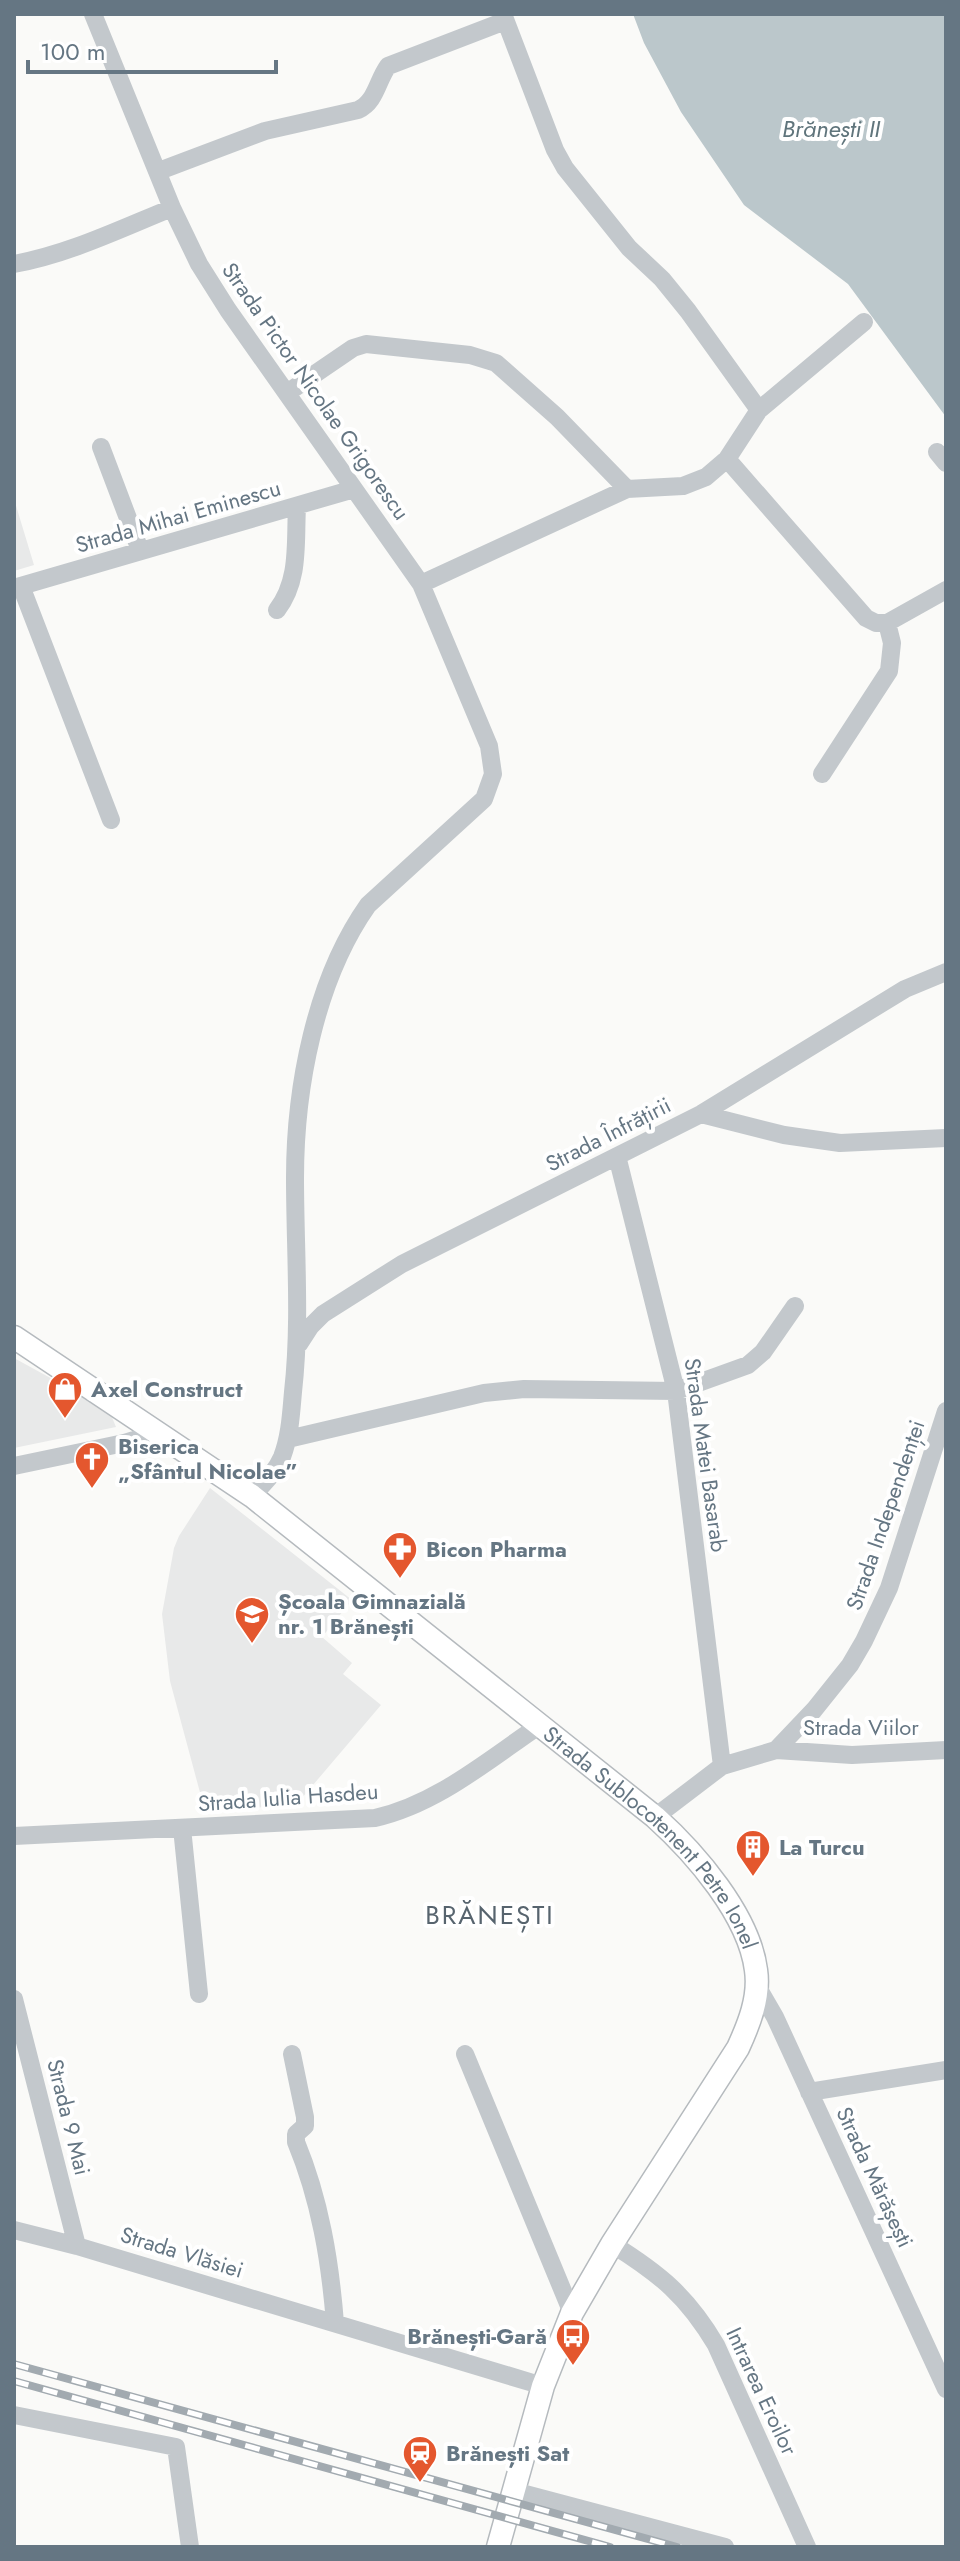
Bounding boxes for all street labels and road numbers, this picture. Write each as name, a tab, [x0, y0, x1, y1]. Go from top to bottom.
street label: Strada Pictor Nicolae Grigorescu	[215, 256, 417, 526]
street label: Strada Mihai Eminescu	[72, 471, 284, 561]
street label: Strada Înfrățirii	[540, 1089, 676, 1179]
street label: Strada Matei Basarab	[677, 1356, 735, 1554]
street label: Strada Independenței	[837, 1416, 933, 1614]
street label: Strada Viilor	[803, 1711, 919, 1743]
street label: Strada Sublocotenent Petre Ionel	[537, 1718, 766, 1953]
street label: Strada Iulia Hasdeu	[197, 1775, 379, 1819]
street label: Strada 9 Mai	[39, 2056, 99, 2178]
street label: Strada Mărășești	[828, 2101, 922, 2253]
street label: Strada Vlăsiei	[117, 2218, 247, 2286]
street label: Intrarea Eroilor	[718, 2322, 806, 2461]

